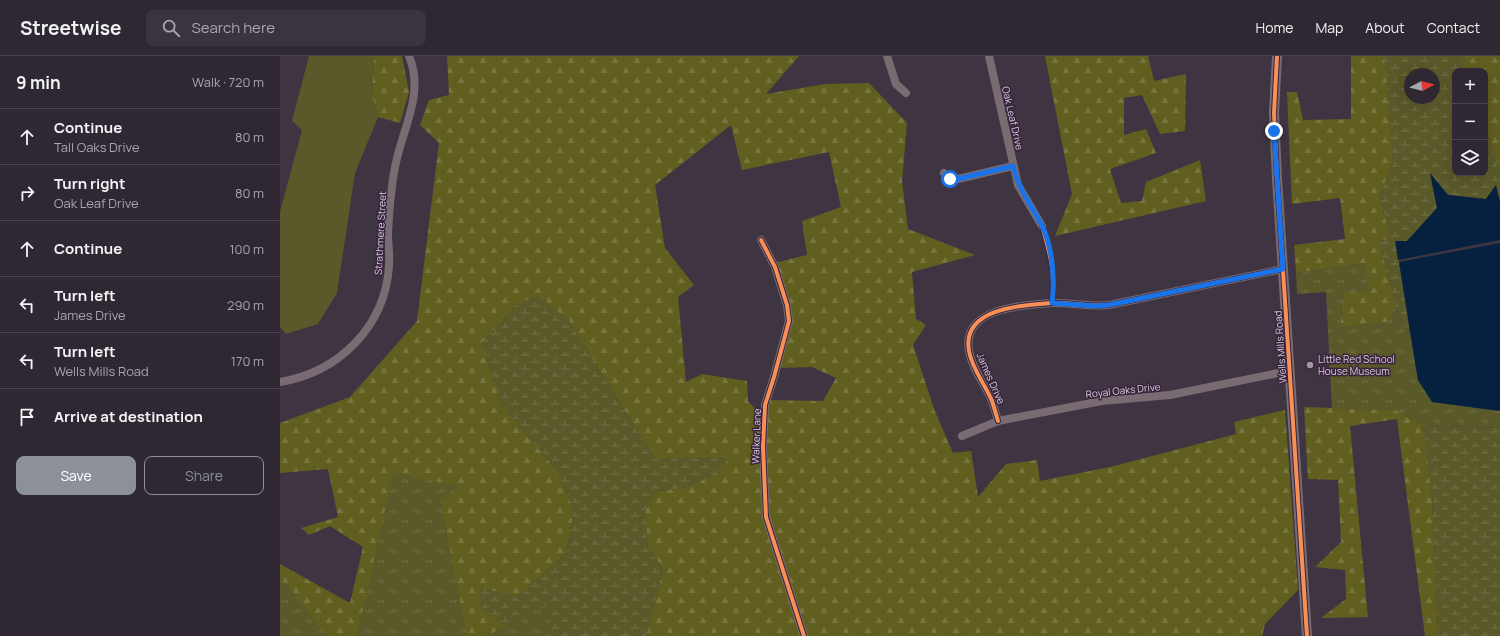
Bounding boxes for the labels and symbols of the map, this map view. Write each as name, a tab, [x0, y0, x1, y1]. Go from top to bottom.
north arrow	[1404, 68, 1440, 104]
street label: Oak Leaf Drive	[999, 85, 1027, 151]
route end	[1265, 122, 1283, 140]
route start	[941, 170, 959, 188]
street label: Strathmere Street	[371, 191, 389, 275]
street label: Wells Mills Road	[1270, 310, 1290, 384]
street label: James Drive	[973, 350, 1009, 406]
place label: Little Red School House Museum	[1318, 352, 1395, 378]
marker: Little Red School House Museum	[1305, 360, 1315, 370]
street label: Royal Oaks Drive	[1085, 379, 1161, 401]
street label: Walker Lane	[748, 408, 764, 464]

